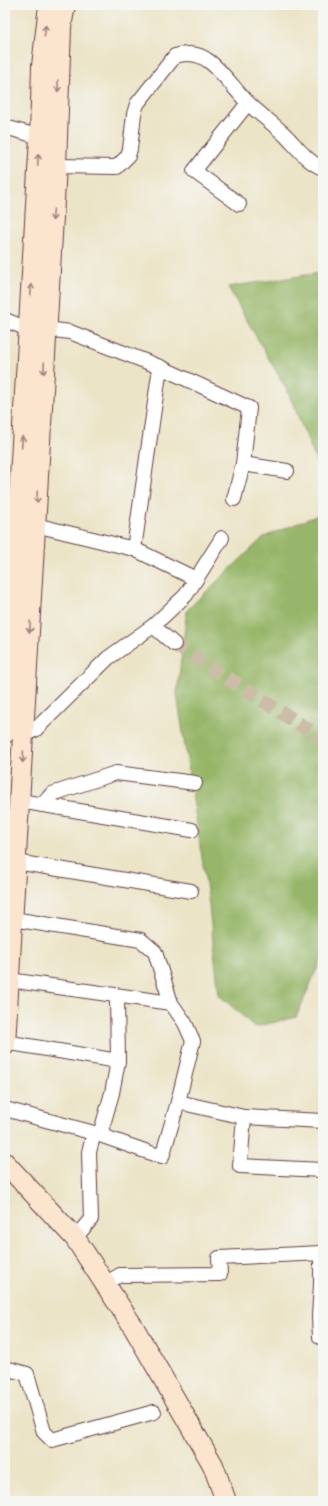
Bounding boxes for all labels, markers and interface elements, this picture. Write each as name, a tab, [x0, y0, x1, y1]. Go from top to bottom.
one-way arrow	[41, 24, 49, 37]
one-way arrow	[54, 79, 62, 92]
one-way arrow	[34, 154, 41, 167]
one-way arrow	[50, 208, 57, 221]
one-way arrow	[27, 284, 34, 297]
one-way arrow	[40, 361, 47, 374]
one-way arrow	[18, 436, 25, 449]
one-way arrow	[33, 490, 40, 503]
one-way arrow	[26, 620, 33, 633]
one-way arrow	[19, 750, 26, 763]

